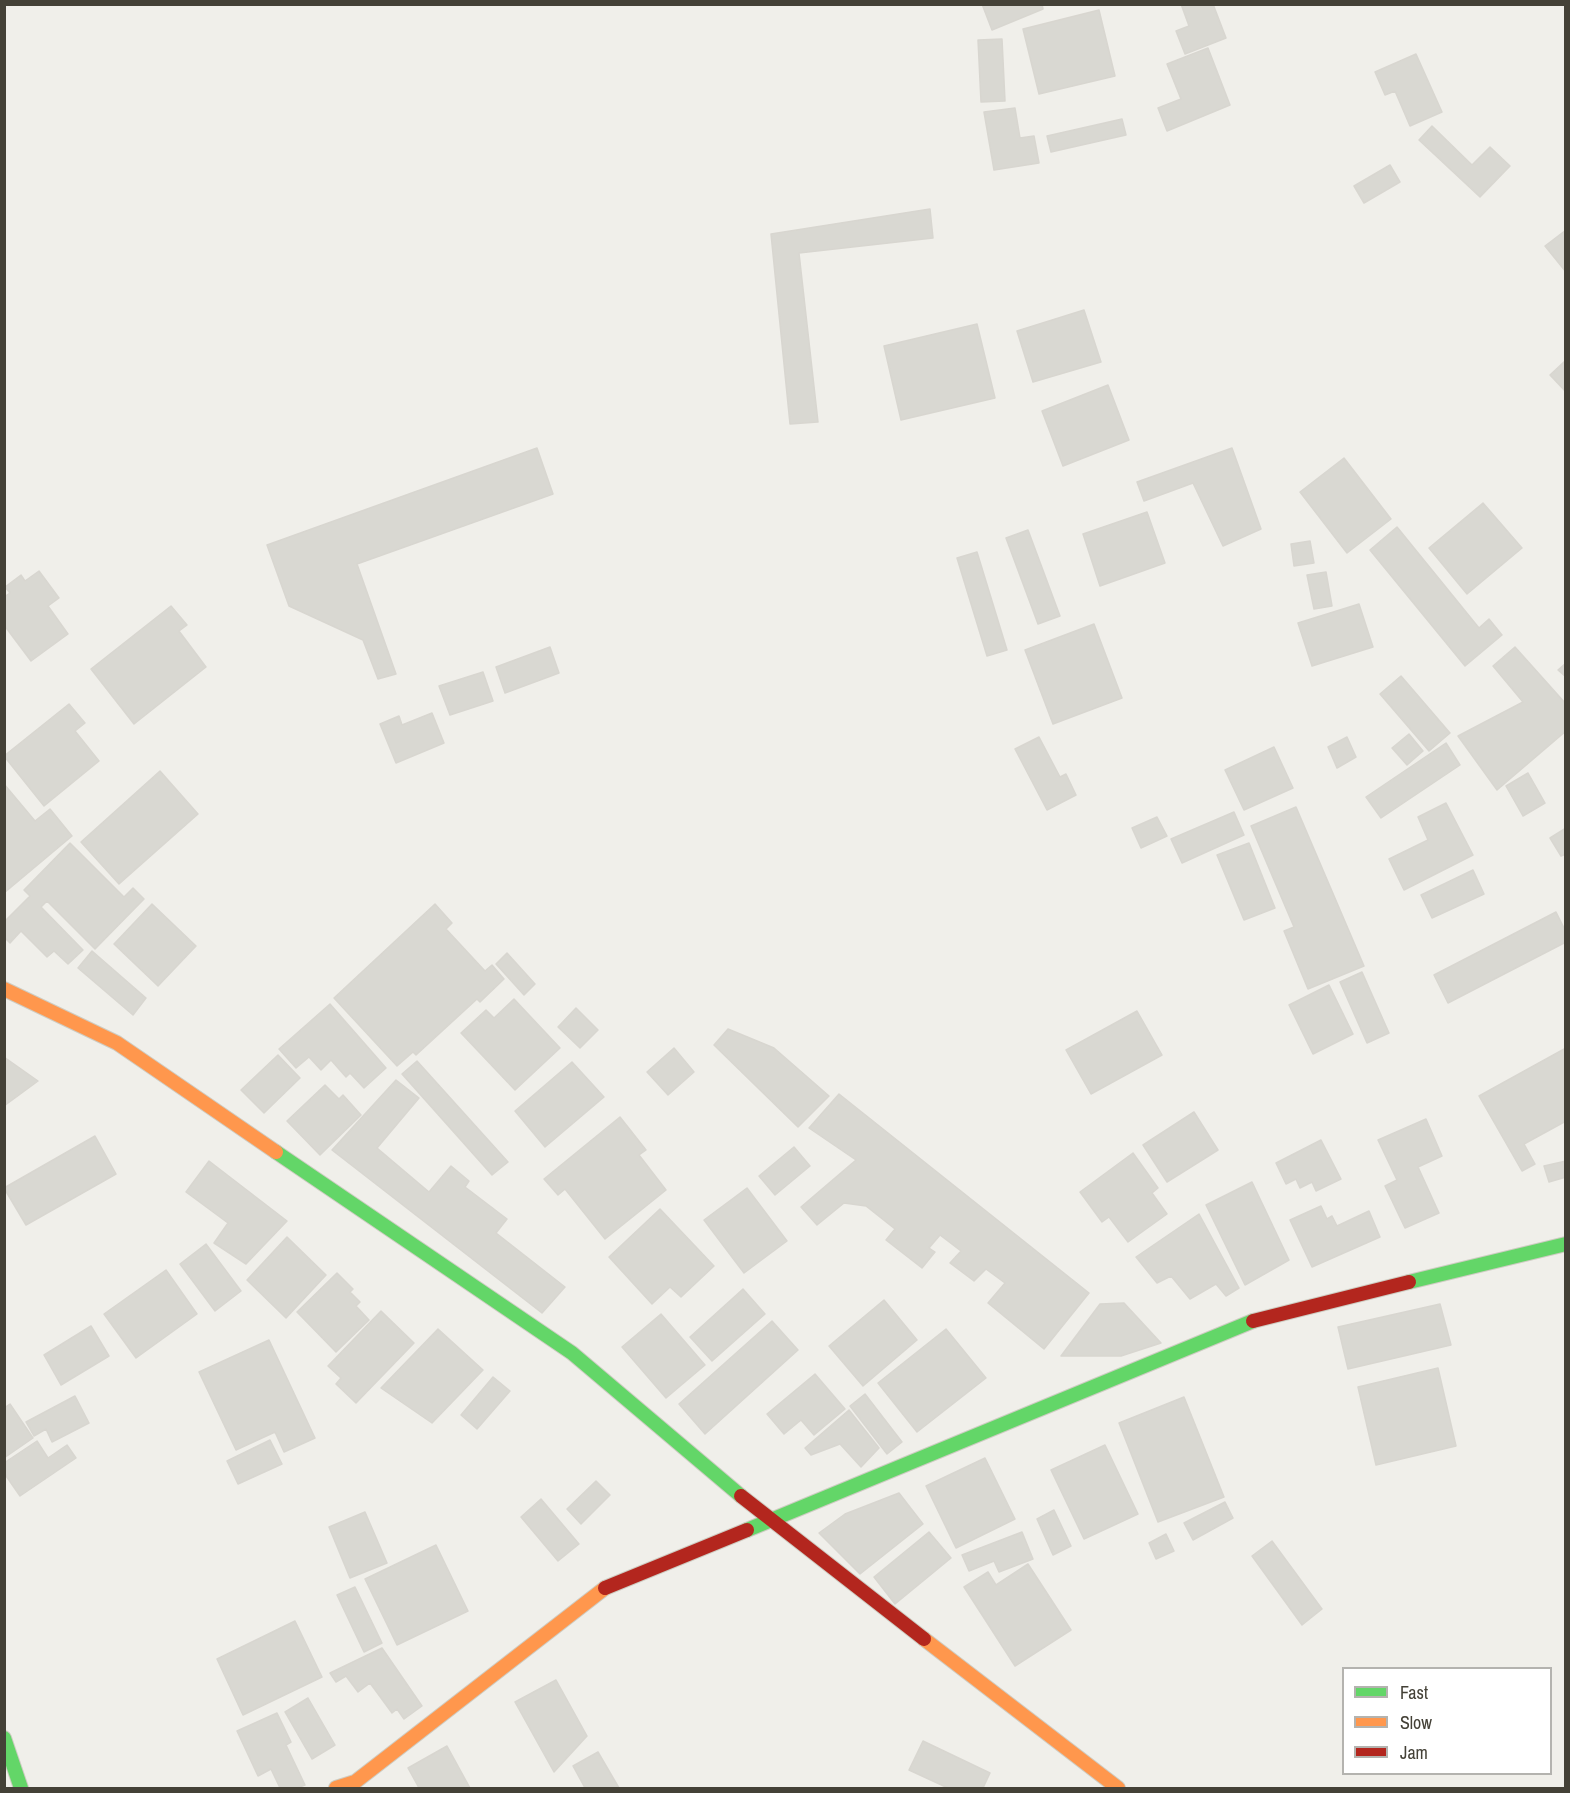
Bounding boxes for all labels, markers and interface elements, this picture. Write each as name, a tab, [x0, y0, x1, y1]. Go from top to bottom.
legend	[1342, 1667, 1552, 1775]
text: Fast	[1400, 1680, 1428, 1705]
text: Slow	[1400, 1710, 1432, 1735]
text: Jam	[1400, 1740, 1428, 1765]

